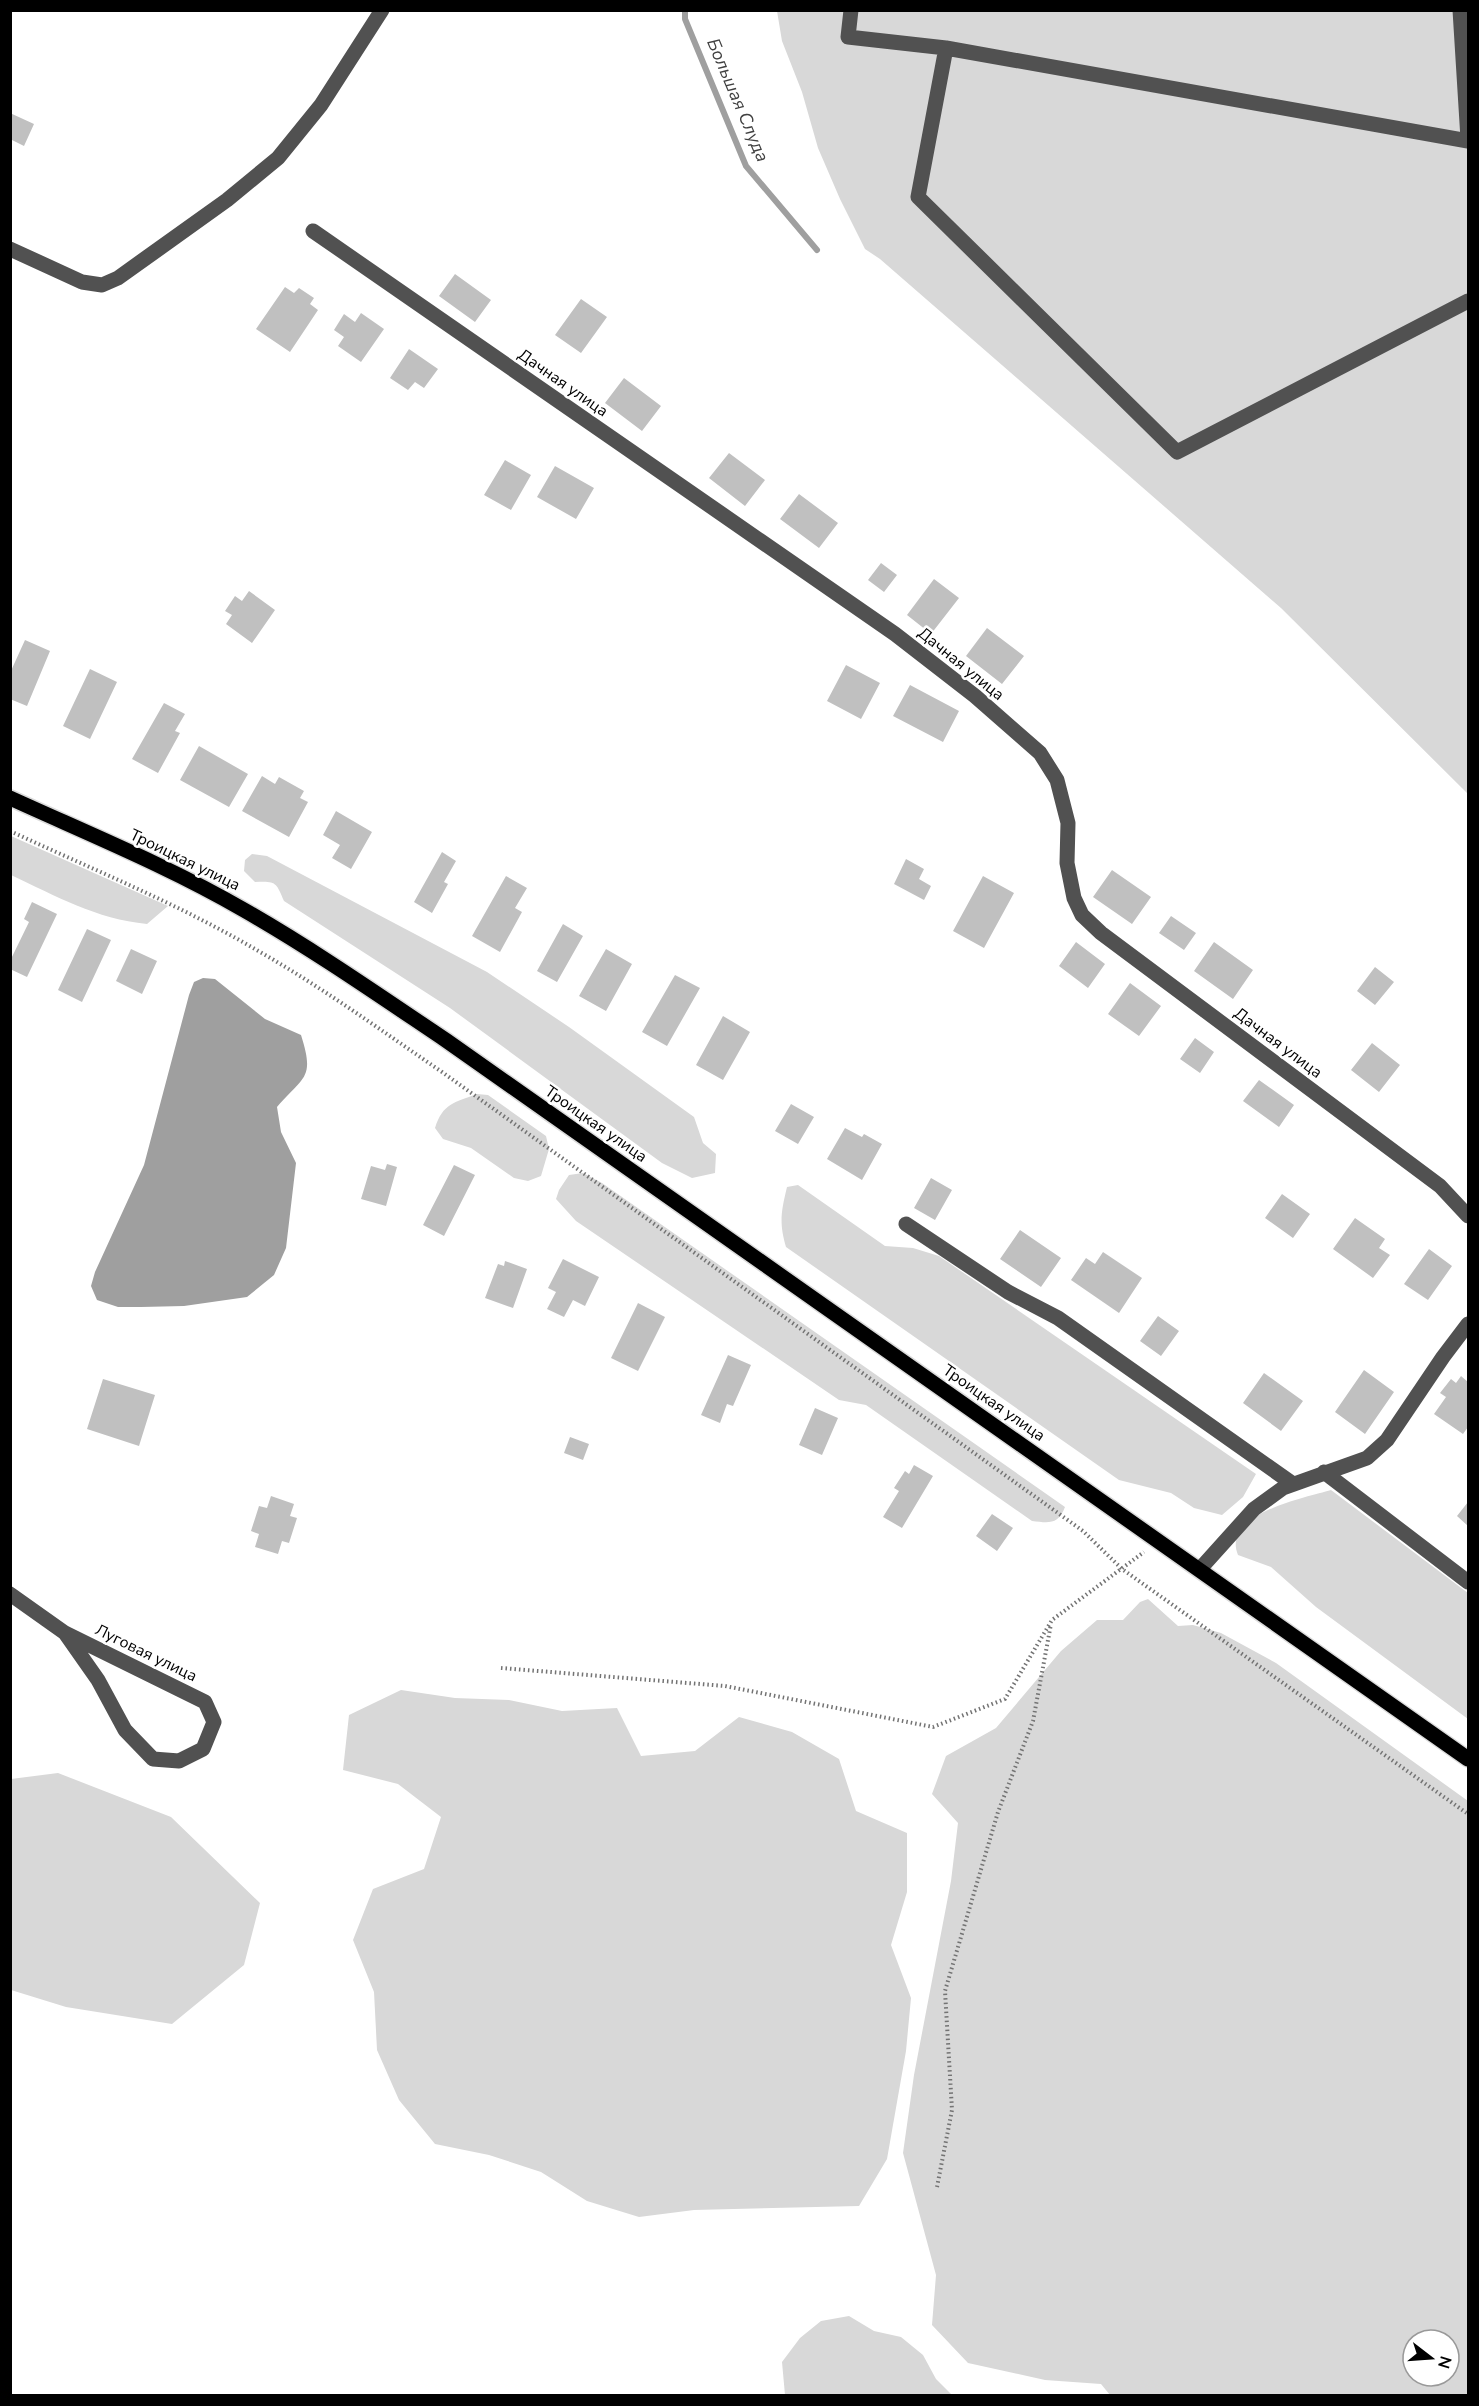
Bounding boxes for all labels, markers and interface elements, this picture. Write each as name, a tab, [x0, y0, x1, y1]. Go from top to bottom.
water label: Большая Слуда	[701, 34, 775, 166]
street label: Дачная улица	[514, 344, 612, 422]
street label: Дачная улица	[913, 622, 1009, 706]
street label: Троицкая улица	[126, 824, 244, 896]
street label: Дачная улица	[1229, 1003, 1327, 1083]
street label: Троицкая улица	[540, 1080, 652, 1168]
street label: Троицкая улица	[938, 1359, 1050, 1447]
street label: Луговая улица	[91, 1619, 201, 1687]
north arrow	[1401, 2328, 1461, 2388]
text: N	[1432, 2353, 1457, 2371]

